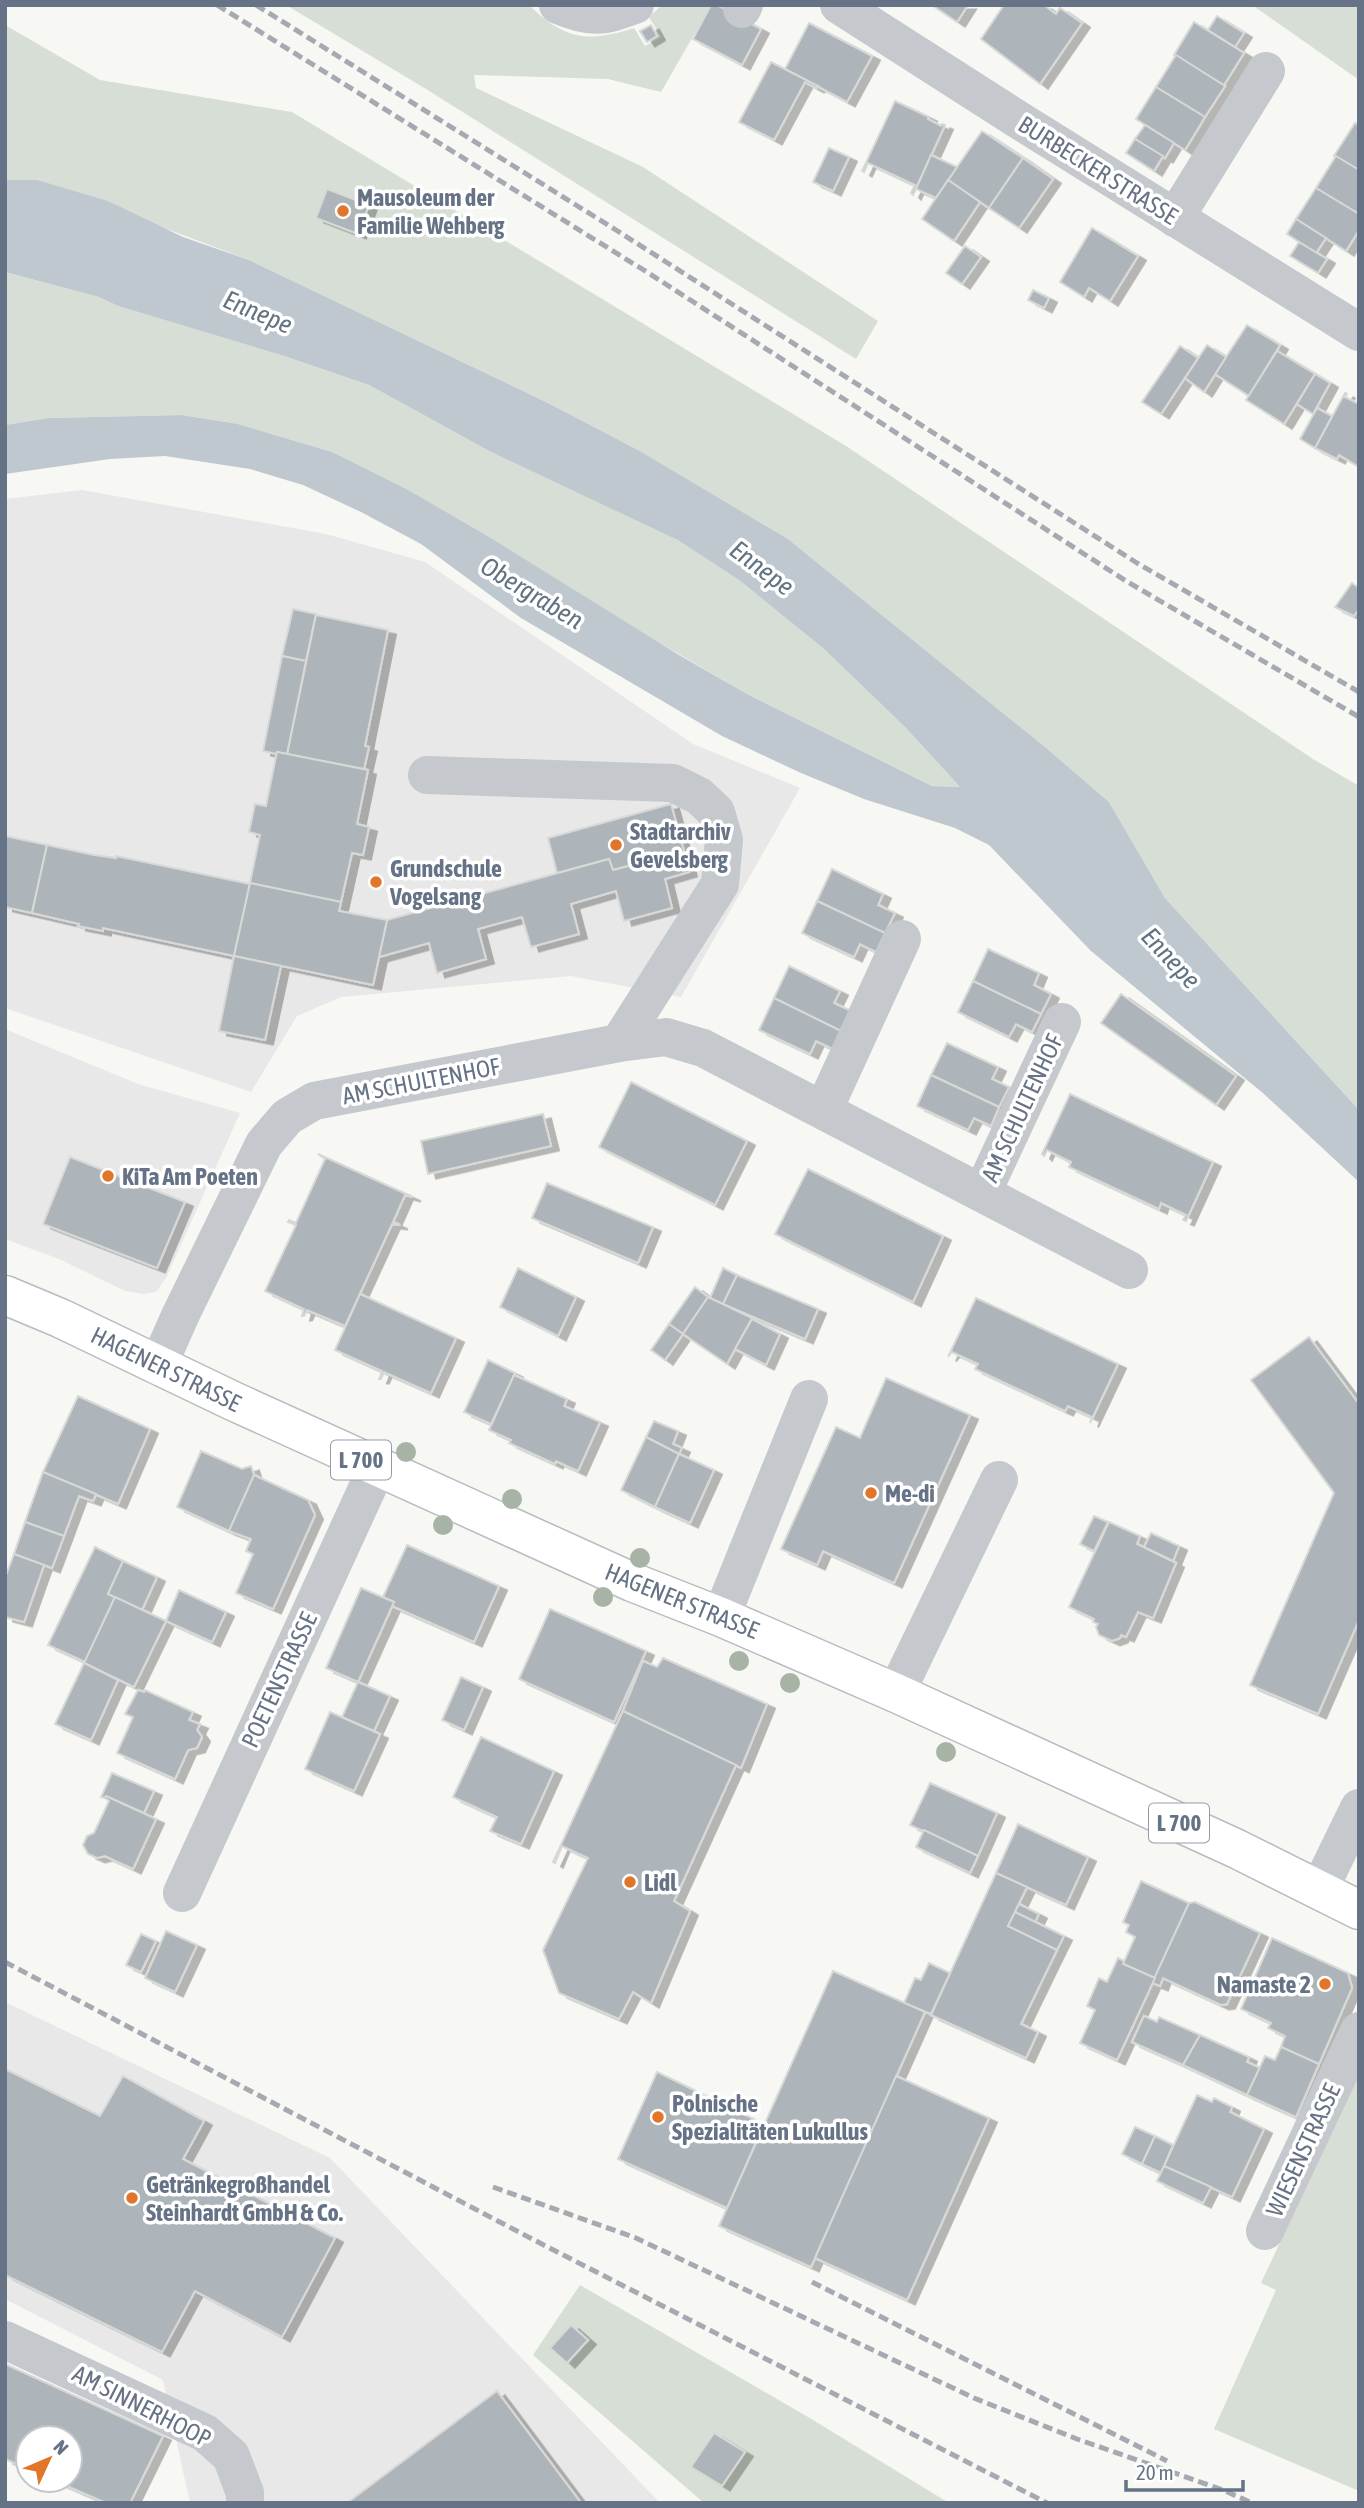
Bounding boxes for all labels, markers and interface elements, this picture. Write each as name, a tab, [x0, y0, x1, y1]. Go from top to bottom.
street label: BURBECKER STRASSE	[1014, 110, 1182, 230]
place label: Mausoleum der Familie Wehberg	[357, 184, 505, 239]
marker: Mausoleum der Familie Wehberg	[335, 203, 351, 219]
water label: Ennepe	[219, 284, 297, 340]
water label: Ennepe	[724, 534, 800, 602]
water label: Obergraben	[475, 551, 589, 635]
place label: Stadtarchiv Gevelsberg	[630, 818, 731, 873]
marker: Stadtarchiv Gevelsberg	[608, 837, 624, 853]
place label: Grundschule Vogelsang	[389, 855, 502, 910]
marker: Grundschule Vogelsang	[368, 874, 384, 890]
water label: Ennepe	[1135, 921, 1207, 995]
street label: AM SCHULTENHOF	[976, 1030, 1068, 1186]
street label: AM SCHULTENHOF	[340, 1052, 502, 1109]
place label: KiTa Am Poeten	[122, 1163, 258, 1190]
marker: KiTa Am Poeten	[100, 1168, 116, 1184]
street label: HAGENER STRASSE	[87, 1321, 245, 1417]
road number: L 700	[331, 1441, 391, 1480]
place label: Me-di	[885, 1480, 935, 1507]
marker: Me-di	[863, 1485, 879, 1501]
street label: HAGENER STRASSE	[601, 1558, 763, 1644]
street label: POETENSTRASSE	[236, 1608, 322, 1752]
road number: L 700	[1149, 1804, 1209, 1842]
place label: Lidl	[644, 1869, 677, 1896]
marker: Lidl	[622, 1874, 638, 1890]
place label: Namaste 2	[1217, 1971, 1311, 1998]
marker: Namaste 2	[1317, 1976, 1333, 1992]
street label: WIESENSTRASSE	[1261, 2080, 1345, 2220]
place label: Polnische Spezialitäten Lukullus	[672, 2090, 868, 2145]
marker: Polnische Spezialitäten Lukullus	[650, 2109, 666, 2125]
place label: Getränkegroßhandel Steinhardt GmbH & Co.	[146, 2171, 343, 2226]
marker: Getränkegroßhandel Steinhardt GmbH & Co.	[124, 2190, 140, 2206]
street label: AM SINNERHOOP	[68, 2360, 216, 2452]
north arrow	[14, 2424, 84, 2494]
text: N	[49, 2436, 73, 2459]
scale bar	[1126, 2448, 1243, 2492]
text: 20 m	[1136, 2460, 1174, 2484]

